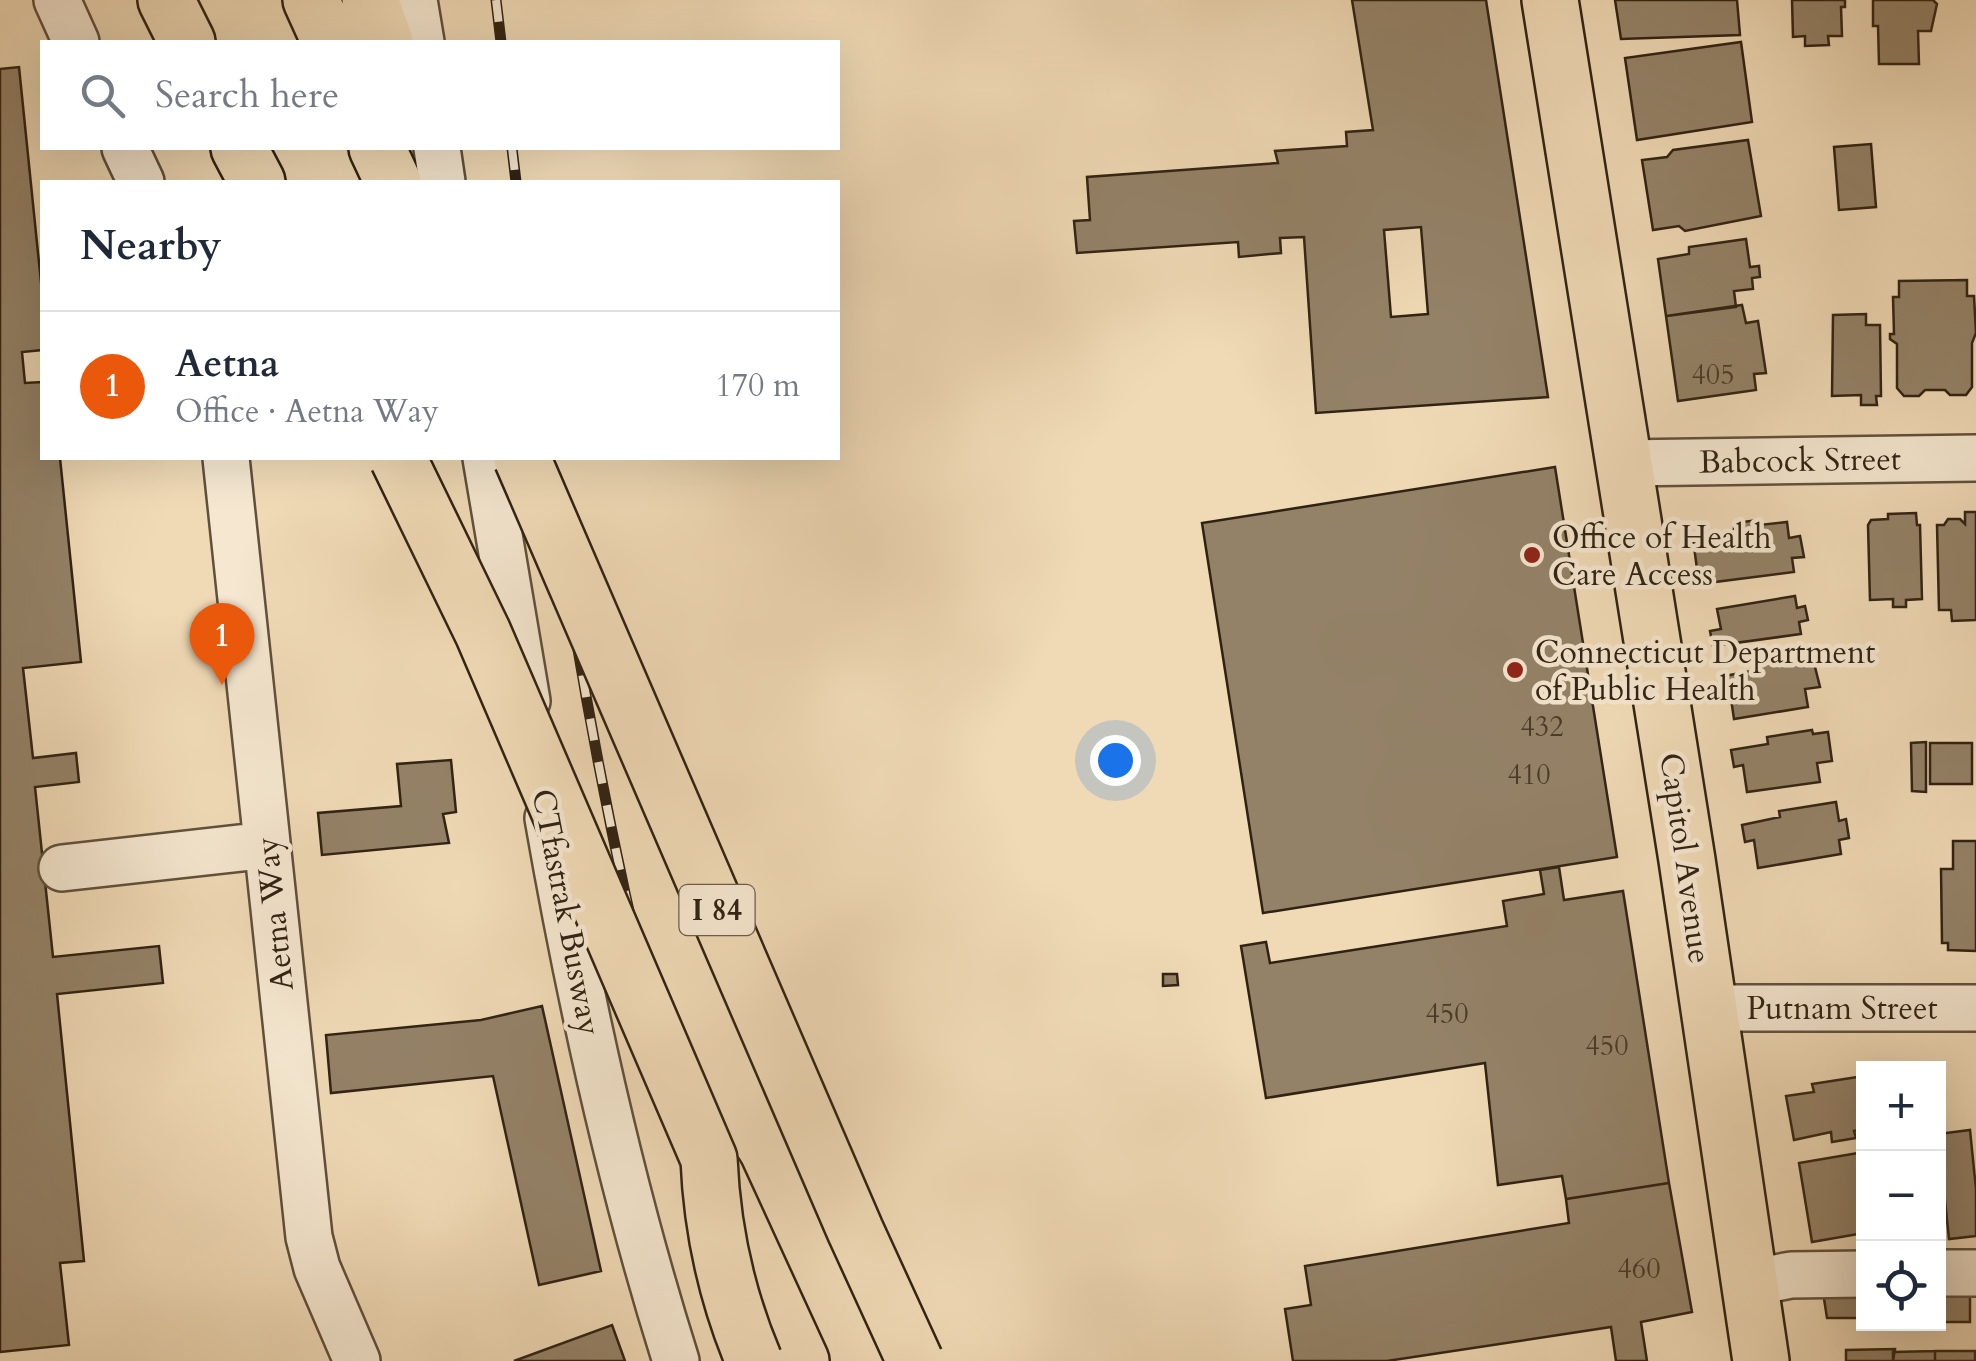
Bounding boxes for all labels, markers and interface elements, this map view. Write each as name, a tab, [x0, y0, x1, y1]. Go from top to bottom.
search box	[40, 40, 840, 150]
icon: search	[75, 68, 130, 123]
text: Search here	[155, 69, 339, 121]
text: Nearby	[80, 217, 222, 274]
text: Aetna	[175, 338, 279, 390]
house number: 405	[1691, 356, 1735, 394]
text: 1	[104, 364, 121, 408]
text: 170 m	[715, 364, 800, 408]
text: Office · Aetna Way	[175, 390, 439, 434]
street label: Babcock Street	[1699, 437, 1901, 485]
place label: Office of Health Care Access	[1552, 516, 1772, 597]
marker: Office of Health Care Access	[1521, 544, 1543, 566]
pin: 1	[190, 602, 254, 685]
place label: Connecticut Department of Public Health	[1535, 631, 1875, 712]
marker: Connecticut Department of Public Health	[1504, 659, 1526, 681]
house number: 432	[1520, 708, 1564, 746]
your location	[1090, 735, 1141, 786]
street label: Capitol Avenue	[1648, 750, 1722, 966]
house number: 410	[1507, 756, 1551, 794]
street label: CTfastrak Busway	[521, 785, 611, 1039]
street label: Aetna Way	[245, 835, 305, 993]
road number: I 84	[680, 885, 754, 935]
street label: Putnam Street	[1746, 987, 1938, 1031]
house number: 450	[1425, 995, 1469, 1033]
house number: 450	[1585, 1027, 1629, 1065]
map controls	[1856, 1061, 1946, 1331]
button: +	[1856, 1061, 1946, 1151]
button: −	[1856, 1151, 1946, 1241]
button: locate	[1856, 1241, 1946, 1331]
house number: 460	[1617, 1250, 1661, 1288]

